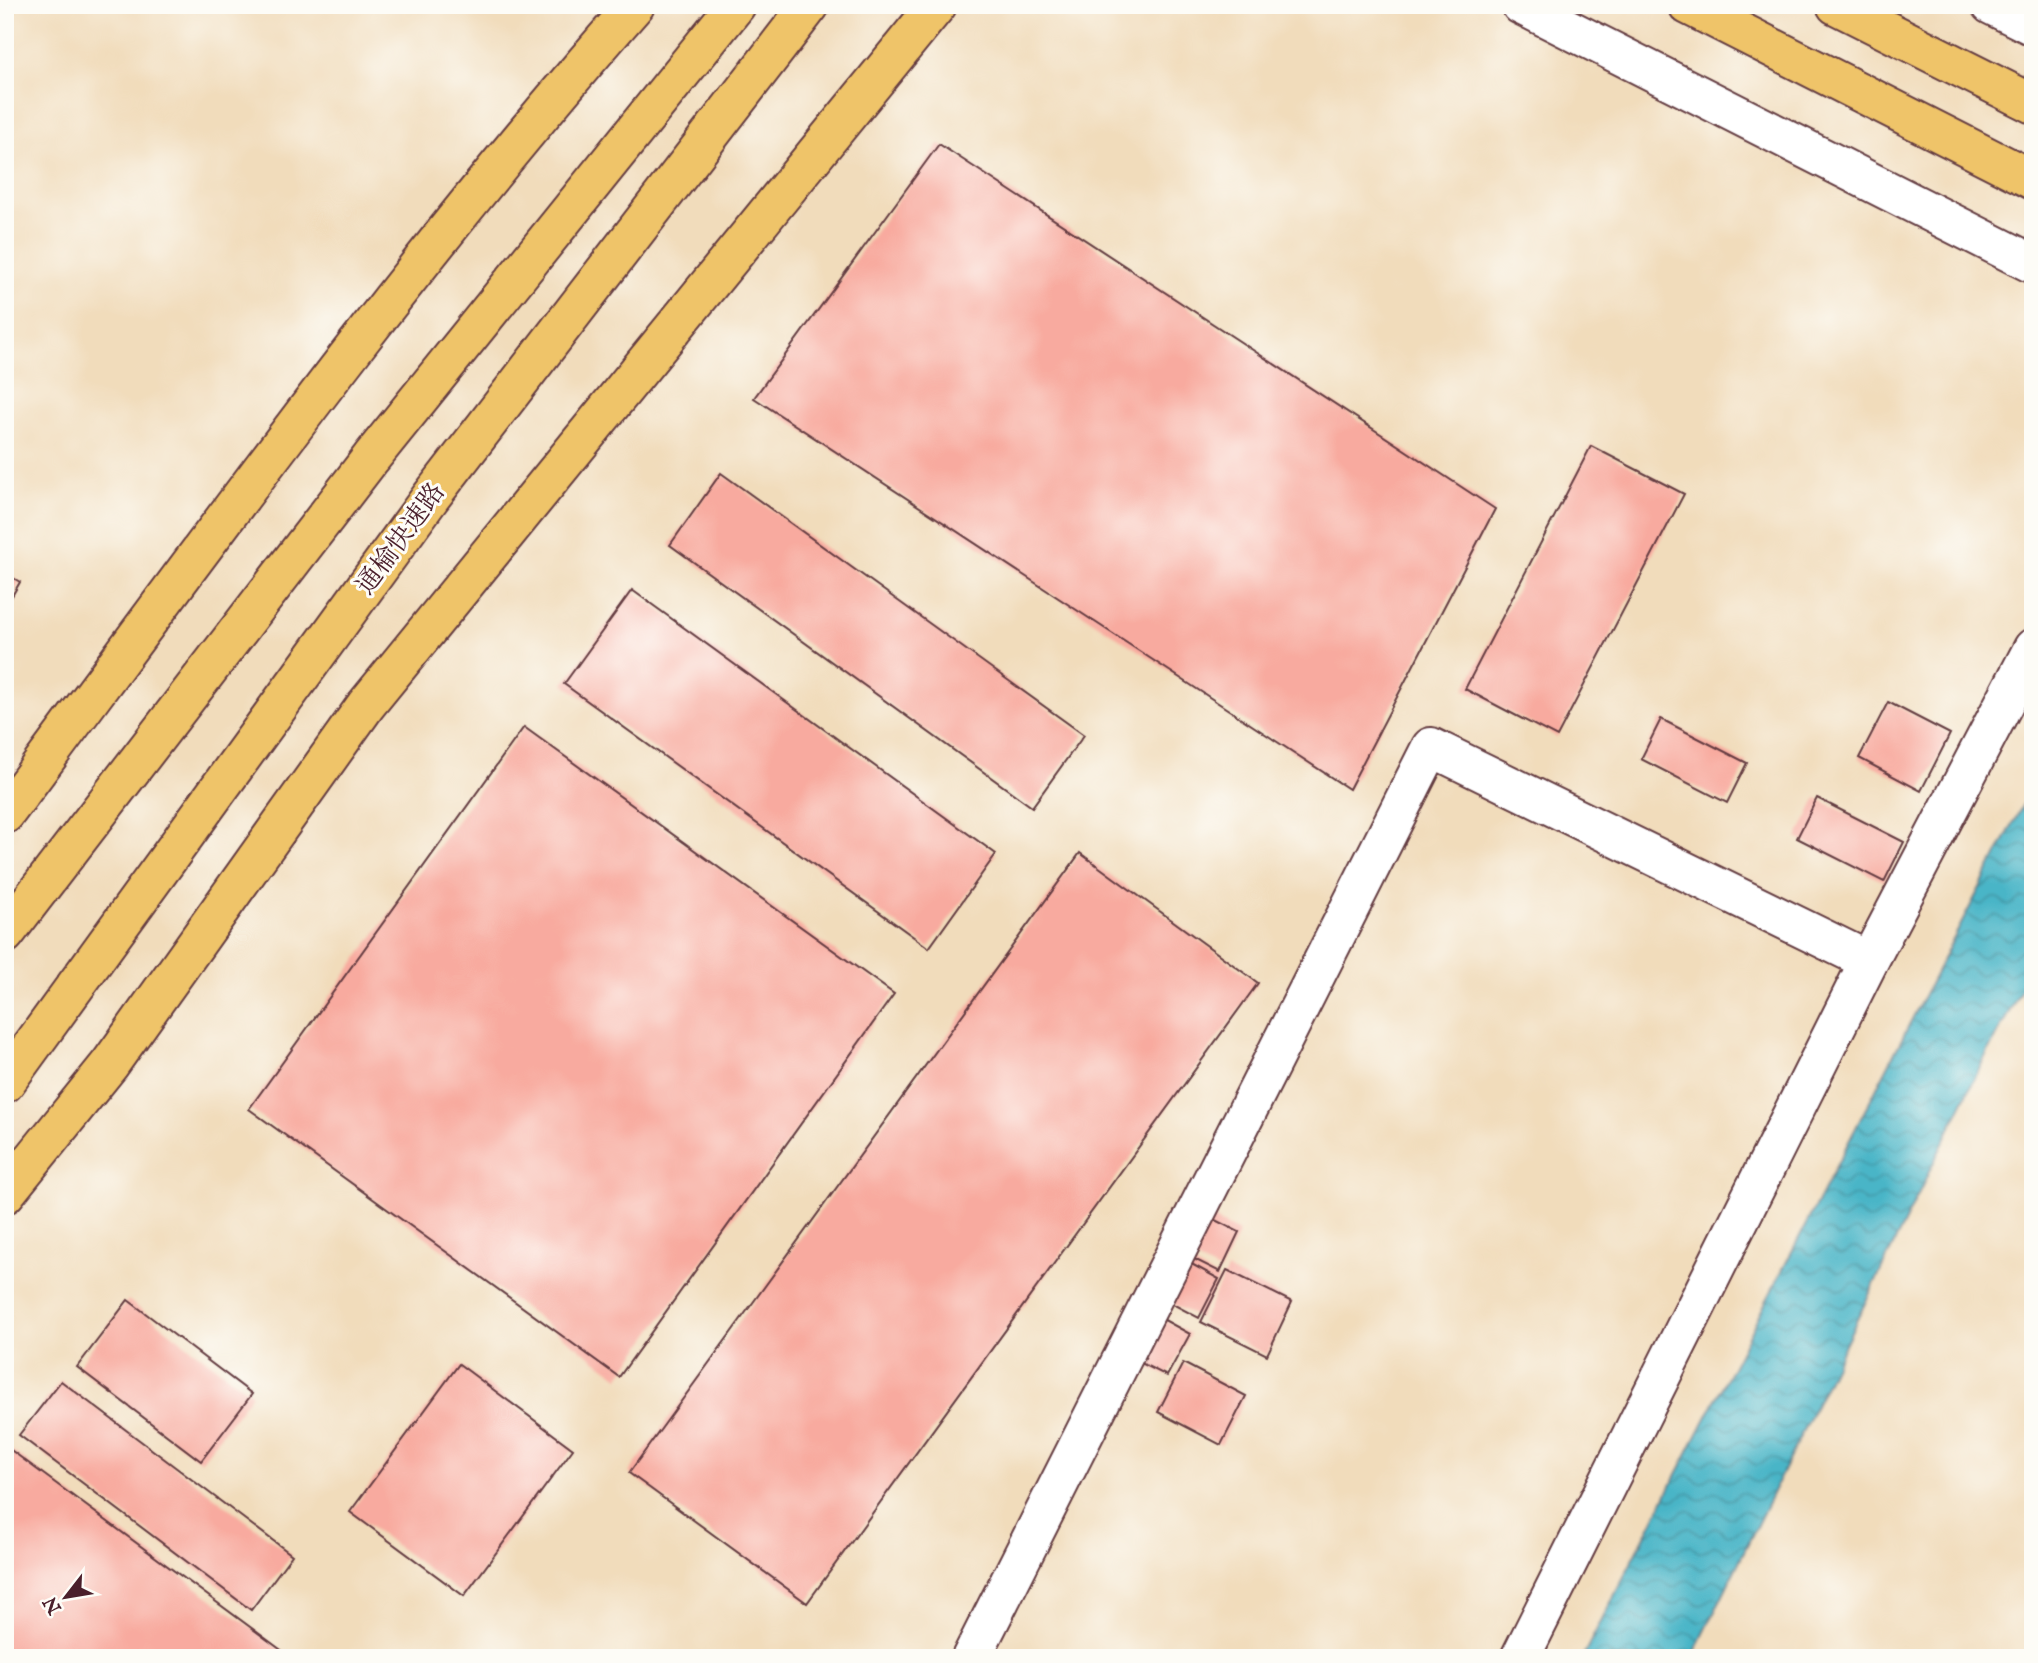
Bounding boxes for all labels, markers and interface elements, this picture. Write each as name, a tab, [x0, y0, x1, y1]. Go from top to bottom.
street label: 通榆快速路	[349, 477, 453, 601]
north arrow	[32, 1562, 102, 1632]
text: N	[38, 1591, 68, 1619]

